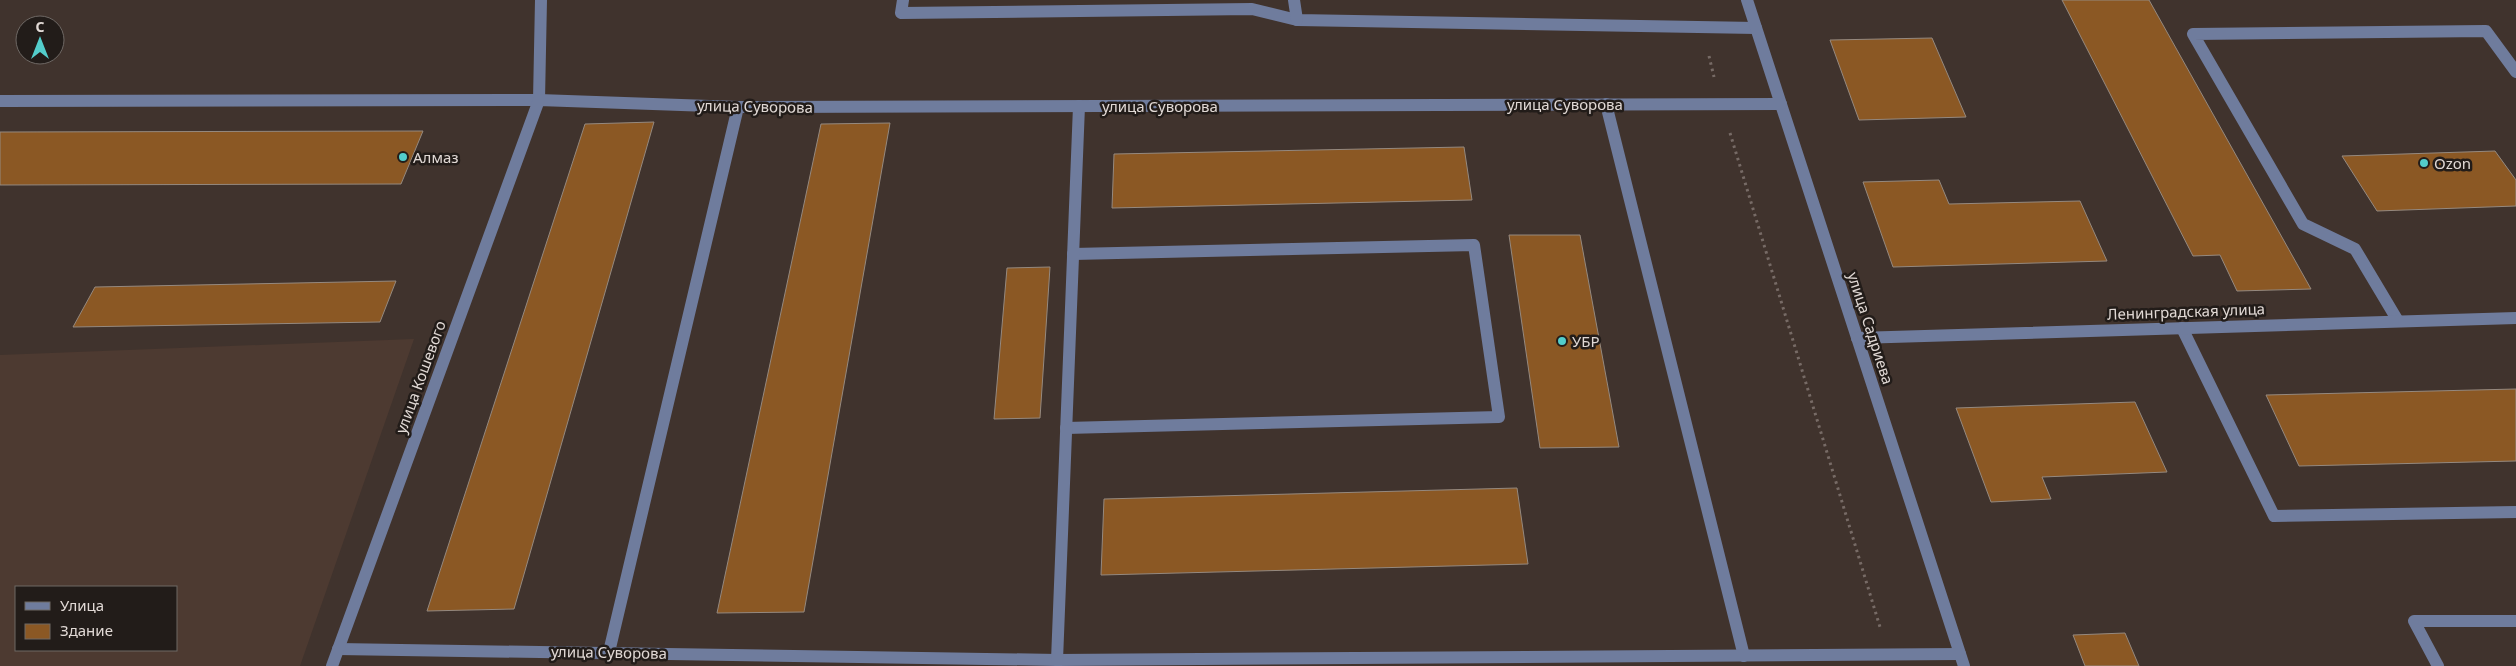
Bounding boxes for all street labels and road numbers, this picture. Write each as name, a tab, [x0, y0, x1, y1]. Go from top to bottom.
street label: улица Суворова	[1507, 94, 1623, 114]
street label: улица Суворова	[697, 95, 813, 117]
street label: улица Суворова	[1102, 96, 1218, 116]
street label: улица Садриева	[1843, 269, 1899, 387]
street label: Ленинградская улица	[2107, 298, 2265, 324]
street label: улица Кошевого	[390, 318, 450, 436]
street label: улица Суворова	[551, 641, 667, 663]

